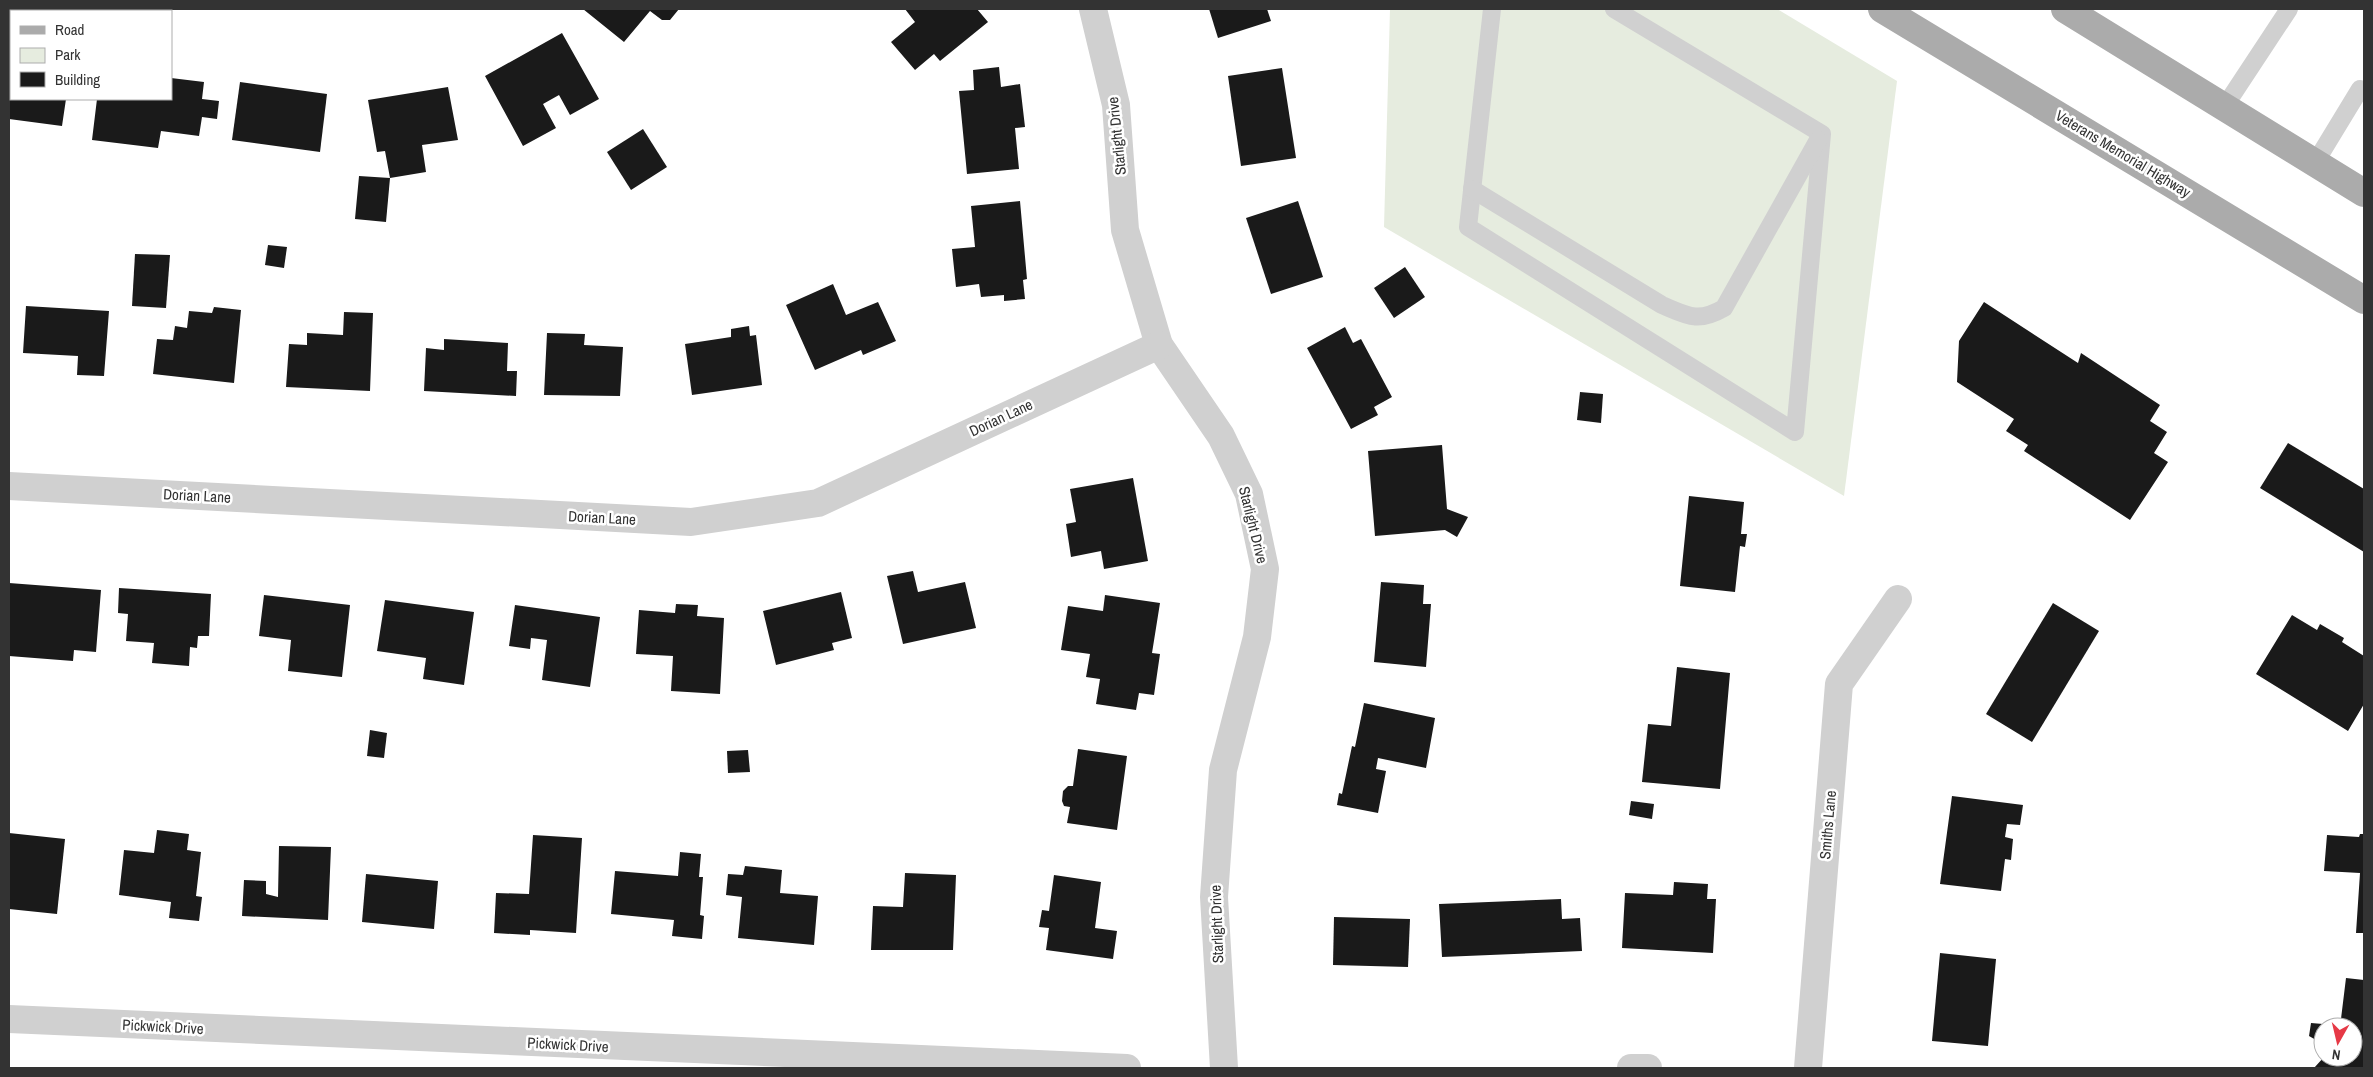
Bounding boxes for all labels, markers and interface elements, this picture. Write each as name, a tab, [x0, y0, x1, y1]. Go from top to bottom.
legend	[10, 10, 172, 100]
text: Road	[55, 19, 84, 40]
text: Park	[55, 44, 81, 65]
text: Building	[55, 69, 100, 90]
street label: Starlight Drive	[1102, 96, 1131, 176]
street label: Veterans Memorial Highway	[2052, 105, 2196, 203]
street label: Dorian Lane	[966, 394, 1036, 441]
street label: Dorian Lane	[163, 483, 232, 508]
street label: Starlight Drive	[1234, 484, 1273, 566]
street label: Dorian Lane	[568, 505, 637, 530]
street label: Smiths Lane	[1814, 789, 1841, 860]
street label: Starlight Drive	[1205, 884, 1228, 964]
street label: Pickwick Drive	[122, 1014, 204, 1039]
north arrow	[2313, 1017, 2363, 1067]
street label: Pickwick Drive	[527, 1032, 609, 1057]
text: N	[2331, 1045, 2342, 1064]

